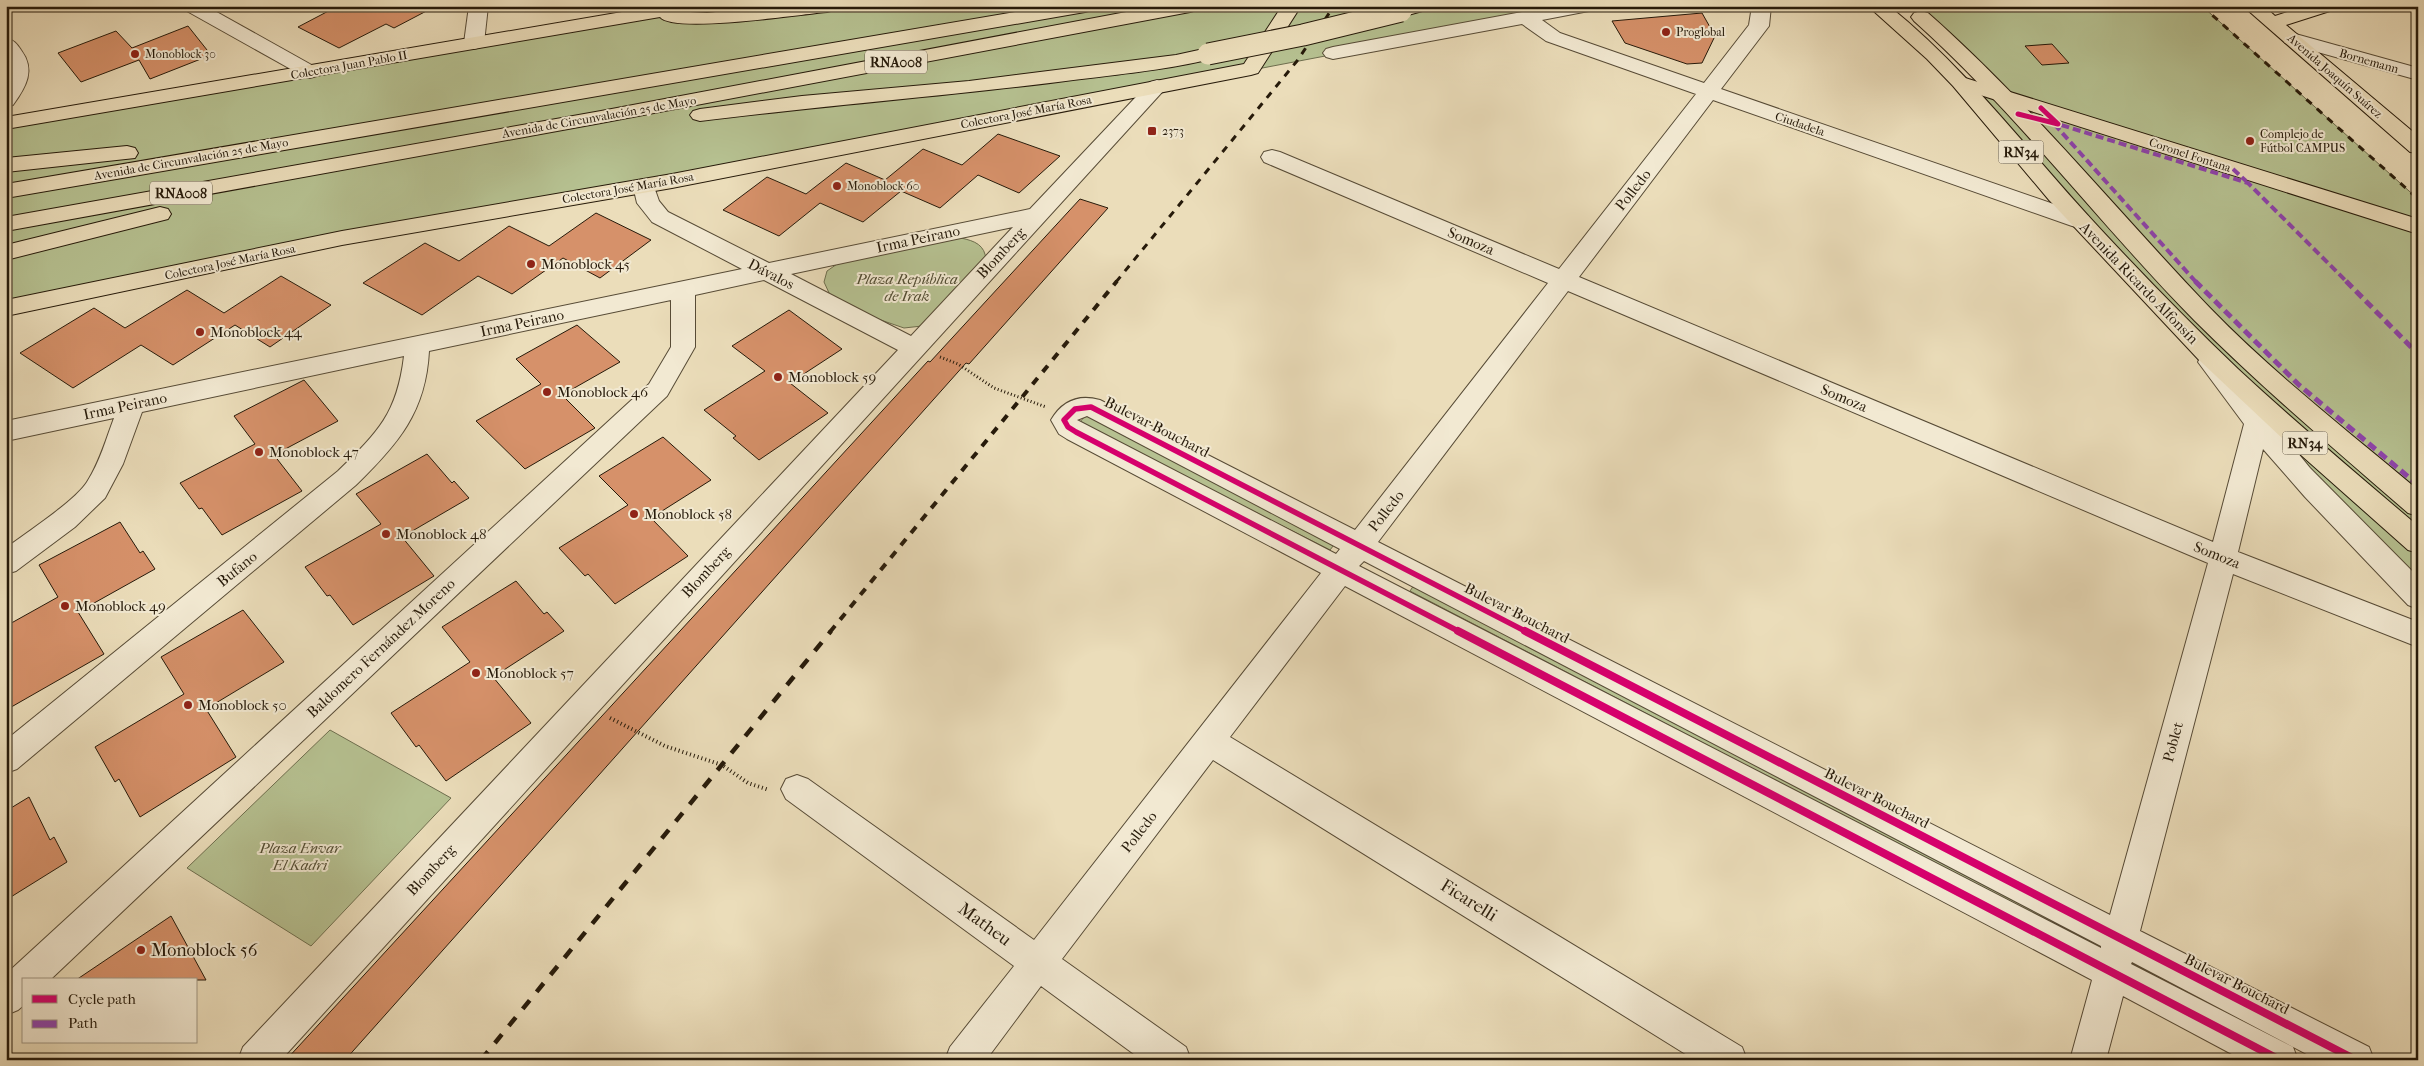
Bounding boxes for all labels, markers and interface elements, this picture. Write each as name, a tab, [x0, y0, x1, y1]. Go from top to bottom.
place label: Proglobal	[1676, 25, 1726, 39]
marker: Proglobal	[1660, 26, 1672, 38]
street label: Avenida Joaquín Suárez	[2284, 30, 2386, 121]
street label: Bornemann	[2338, 46, 2400, 76]
place label: Monoblock 30	[145, 47, 216, 61]
marker: Monoblock 30	[129, 48, 141, 60]
street label: Colectora Juan Pablo II	[290, 48, 409, 82]
road number: RNA008	[865, 51, 927, 74]
street label: Colectora José María Rosa	[959, 92, 1093, 132]
street label: Avenida de Circunvalación 25 de Mayo	[500, 93, 697, 141]
street label: Ciudadela	[1773, 109, 1827, 139]
place label: 2373	[1162, 124, 1184, 138]
marker: 2373	[1146, 125, 1158, 137]
place label: Complejo de Fútbol CAMPUS	[2260, 127, 2345, 155]
street label: Avenida de Circunvalación 25 de Mayo	[92, 135, 289, 183]
street label: Coronel Fontana	[2147, 135, 2233, 175]
marker: Complejo de Fútbol CAMPUS	[2244, 135, 2256, 147]
road number: RN34	[1998, 140, 2044, 163]
street label: Polledo	[1611, 165, 1655, 214]
street label: Colectora José María Rosa	[561, 169, 695, 206]
place label: Monoblock 60	[847, 179, 919, 193]
marker: Monoblock 60	[831, 180, 843, 192]
road number: RNA008	[150, 182, 212, 204]
street label: Avenida Ricardo Alfonsín	[2075, 217, 2202, 348]
street label: Irma Peirano	[875, 221, 962, 257]
street label: Blomberg	[973, 223, 1030, 282]
street label: Somoza	[1445, 223, 1498, 259]
street label: Colectora José María Rosa	[163, 241, 297, 283]
place label: Monoblock 45	[541, 255, 630, 273]
street label: Dávalos	[745, 255, 798, 293]
marker: Monoblock 45	[525, 258, 537, 270]
park label: Plaza República de Irak	[855, 270, 958, 305]
street label: Irma Peirano	[479, 305, 566, 341]
place label: Monoblock 44	[210, 323, 303, 341]
marker: Monoblock 44	[194, 326, 206, 338]
place label: Monoblock 59	[788, 368, 877, 386]
marker: Monoblock 59	[772, 371, 784, 383]
street label: Somoza	[1818, 380, 1871, 416]
place label: Monoblock 46	[557, 383, 649, 401]
marker: Monoblock 46	[541, 386, 553, 398]
street label: Irma Peirano	[82, 388, 169, 424]
street label: Bulevar Bouchard	[1102, 393, 1213, 462]
road number: RN34	[2282, 432, 2328, 454]
place label: Monoblock 47	[269, 443, 359, 461]
marker: Monoblock 47	[253, 446, 265, 458]
street label: Polledo	[1364, 486, 1408, 535]
place label: Monoblock 58	[644, 505, 732, 523]
marker: Monoblock 58	[628, 508, 640, 520]
place label: Monoblock 48	[396, 525, 487, 543]
marker: Monoblock 48	[380, 528, 392, 540]
street label: Somoza	[2191, 538, 2244, 573]
street label: Blomberg	[678, 542, 735, 601]
street label: Bufano	[213, 547, 261, 591]
street label: Baldomero Fernández Moreno	[303, 574, 459, 721]
street label: Bulevar Bouchard	[1462, 579, 1573, 648]
place label: Monoblock 49	[75, 597, 166, 615]
marker: Monoblock 49	[59, 600, 71, 612]
place label: Monoblock 57	[486, 664, 574, 682]
marker: Monoblock 57	[470, 667, 482, 679]
place label: Monoblock 50	[198, 696, 287, 714]
marker: Monoblock 50	[182, 699, 194, 711]
street label: Poblet	[2159, 719, 2187, 764]
street label: Bulevar Bouchard	[1822, 764, 1933, 833]
street label: Polledo	[1117, 807, 1161, 856]
park label: Plaza Envar El Kadri	[258, 839, 342, 874]
street label: Blomberg	[403, 840, 460, 899]
street label: Ficarelli	[1437, 875, 1501, 926]
street label: Matheu	[954, 898, 1015, 951]
place label: Monoblock 56	[151, 940, 258, 961]
marker: Monoblock 56	[135, 944, 147, 956]
street label: Bulevar Bouchard	[2182, 950, 2293, 1019]
legend	[22, 978, 198, 1044]
text: Cycle path	[68, 990, 136, 1008]
text: Path	[68, 1014, 98, 1032]

